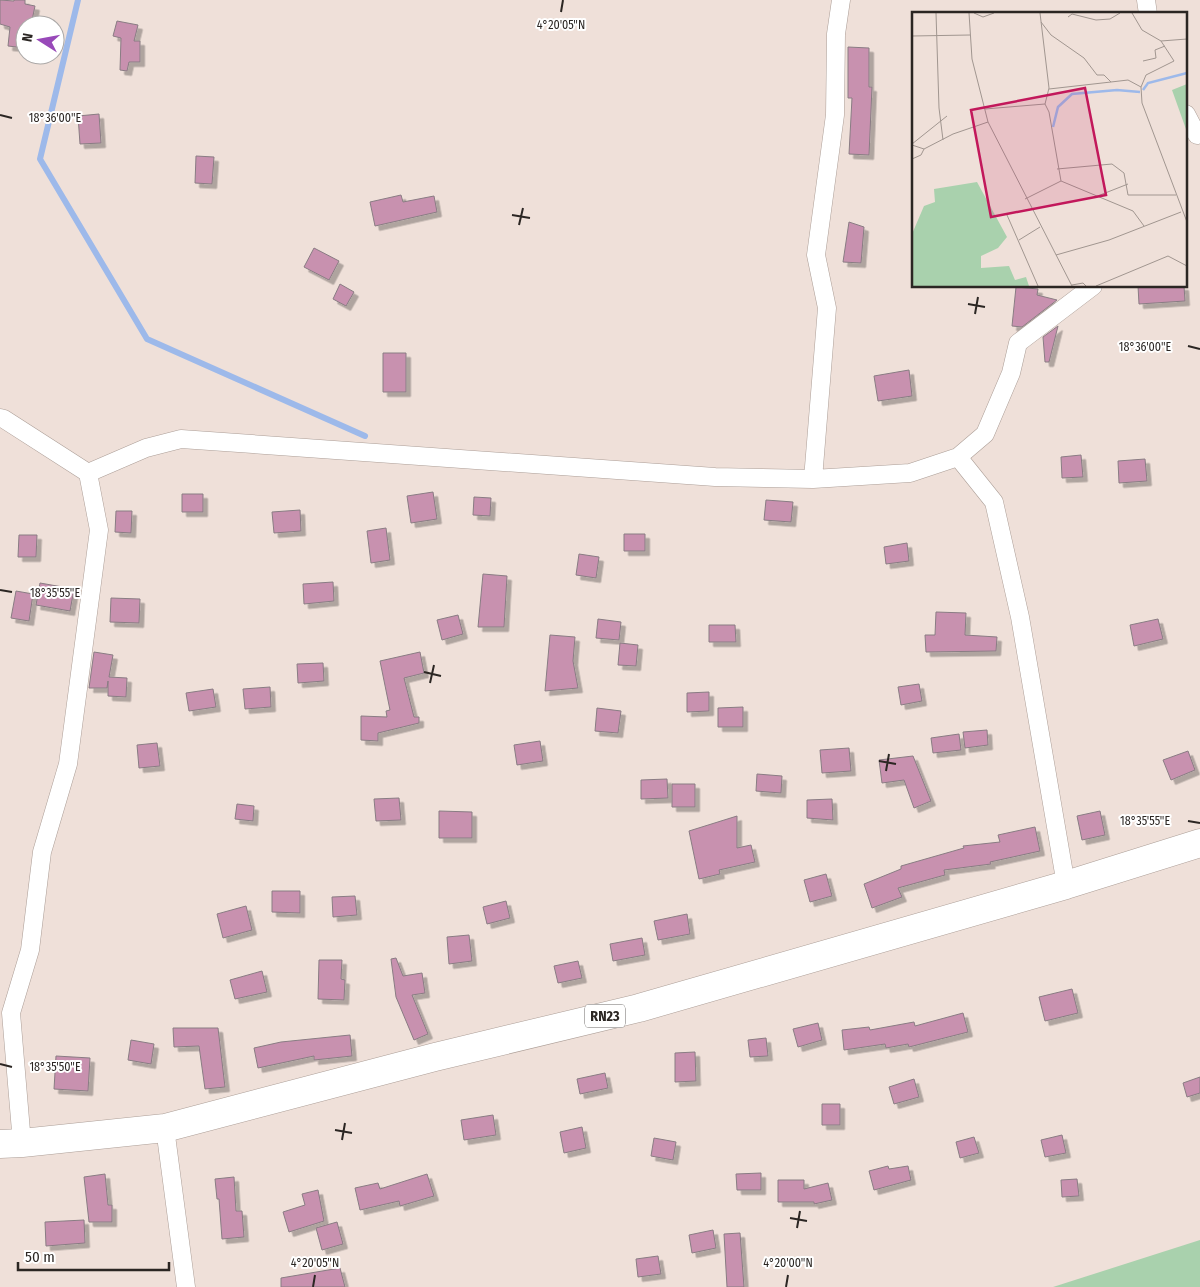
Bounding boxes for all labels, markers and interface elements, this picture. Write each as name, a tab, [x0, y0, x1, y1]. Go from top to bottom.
inset map	[912, 12, 1188, 288]
north arrow	[15, 15, 65, 65]
text: 4°20'05"N	[537, 18, 585, 32]
text: N	[19, 32, 37, 43]
text: 18°36'00"E	[29, 111, 82, 125]
text: 18°36'00"E	[1119, 340, 1172, 354]
text: 18°35'55"E	[30, 586, 80, 600]
text: 18°35'55"E	[1120, 814, 1170, 828]
road number: RN23	[585, 1004, 625, 1028]
text: 18°35'50"E	[29, 1060, 81, 1074]
scale bar	[18, 1240, 169, 1272]
text: 50 m	[25, 1248, 55, 1266]
text: 4°20'05"N	[291, 1256, 339, 1270]
text: 4°20'00"N	[763, 1256, 813, 1270]

